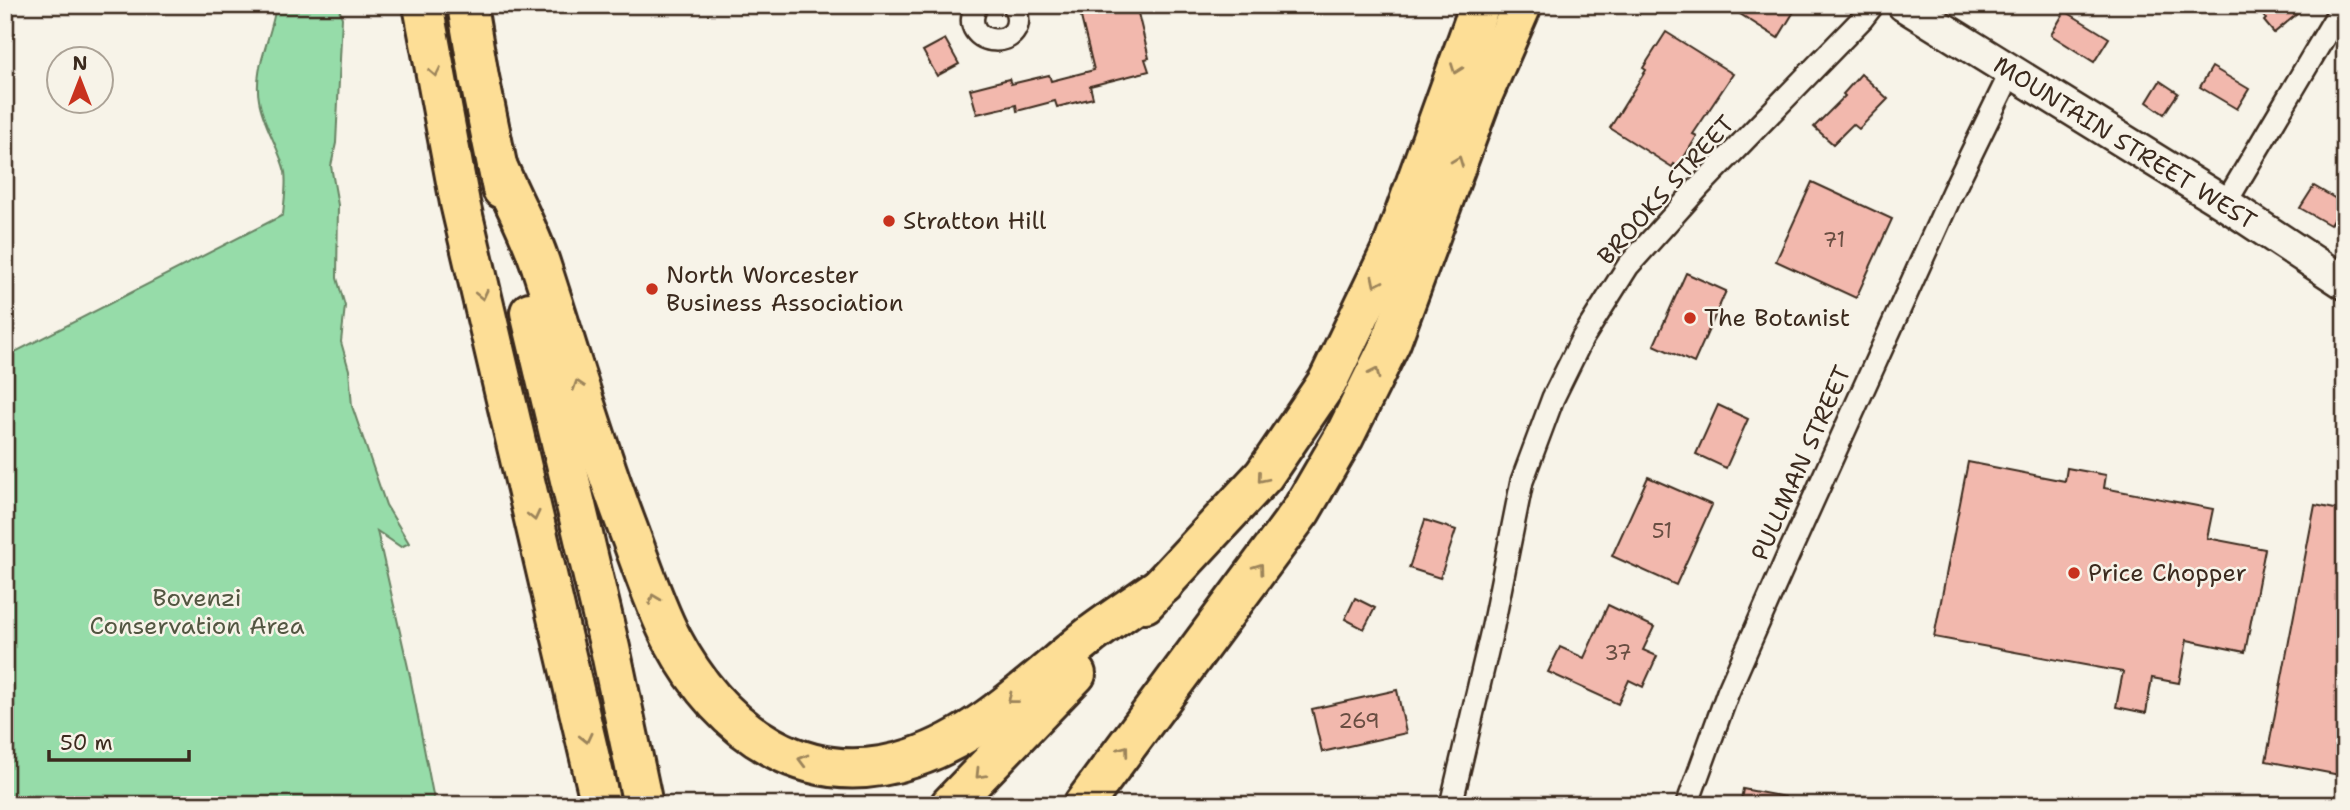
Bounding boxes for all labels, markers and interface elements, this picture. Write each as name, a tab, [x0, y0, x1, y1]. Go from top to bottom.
north arrow	[46, 46, 116, 116]
street label: MOUNTAIN STREET WEST	[1987, 49, 2263, 237]
text: N	[72, 51, 88, 76]
one-way arrow	[1450, 63, 1464, 75]
one-way arrow	[426, 66, 441, 78]
street label: BROOKS STREET	[1590, 108, 1742, 272]
one-way arrow	[1450, 155, 1464, 167]
place label: Stratton Hill	[903, 205, 1047, 237]
marker: Stratton Hill	[881, 213, 897, 229]
house number: 71	[1823, 226, 1845, 254]
place label: North Worcester Business Association	[666, 259, 903, 319]
one-way arrow	[1370, 275, 1384, 287]
marker: North Worcester Business Association	[644, 281, 660, 297]
one-way arrow	[473, 289, 488, 301]
place label: The Botanist	[1704, 302, 1850, 334]
marker: The Botanist	[1682, 310, 1698, 326]
street label: PULLMAN STREET	[1744, 360, 1858, 565]
one-way arrow	[1367, 368, 1381, 380]
one-way arrow	[571, 379, 586, 391]
one-way arrow	[1257, 470, 1270, 482]
one-way arrow	[525, 510, 540, 522]
house number: 51	[1652, 517, 1672, 545]
place label: Price Chopper	[2088, 557, 2247, 589]
one-way arrow	[1251, 563, 1264, 576]
marker: Price Chopper	[2066, 565, 2082, 581]
park label: Bovenzi Conservation Area	[89, 582, 305, 642]
one-way arrow	[649, 594, 663, 606]
house number: 37	[1604, 639, 1632, 667]
one-way arrow	[1007, 691, 1020, 704]
house number: 269	[1338, 707, 1380, 735]
scale bar	[49, 719, 189, 763]
text: 50 m	[60, 729, 113, 757]
one-way arrow	[578, 732, 592, 744]
one-way arrow	[1115, 745, 1128, 758]
one-way arrow	[797, 754, 809, 769]
one-way arrow	[976, 766, 989, 779]

